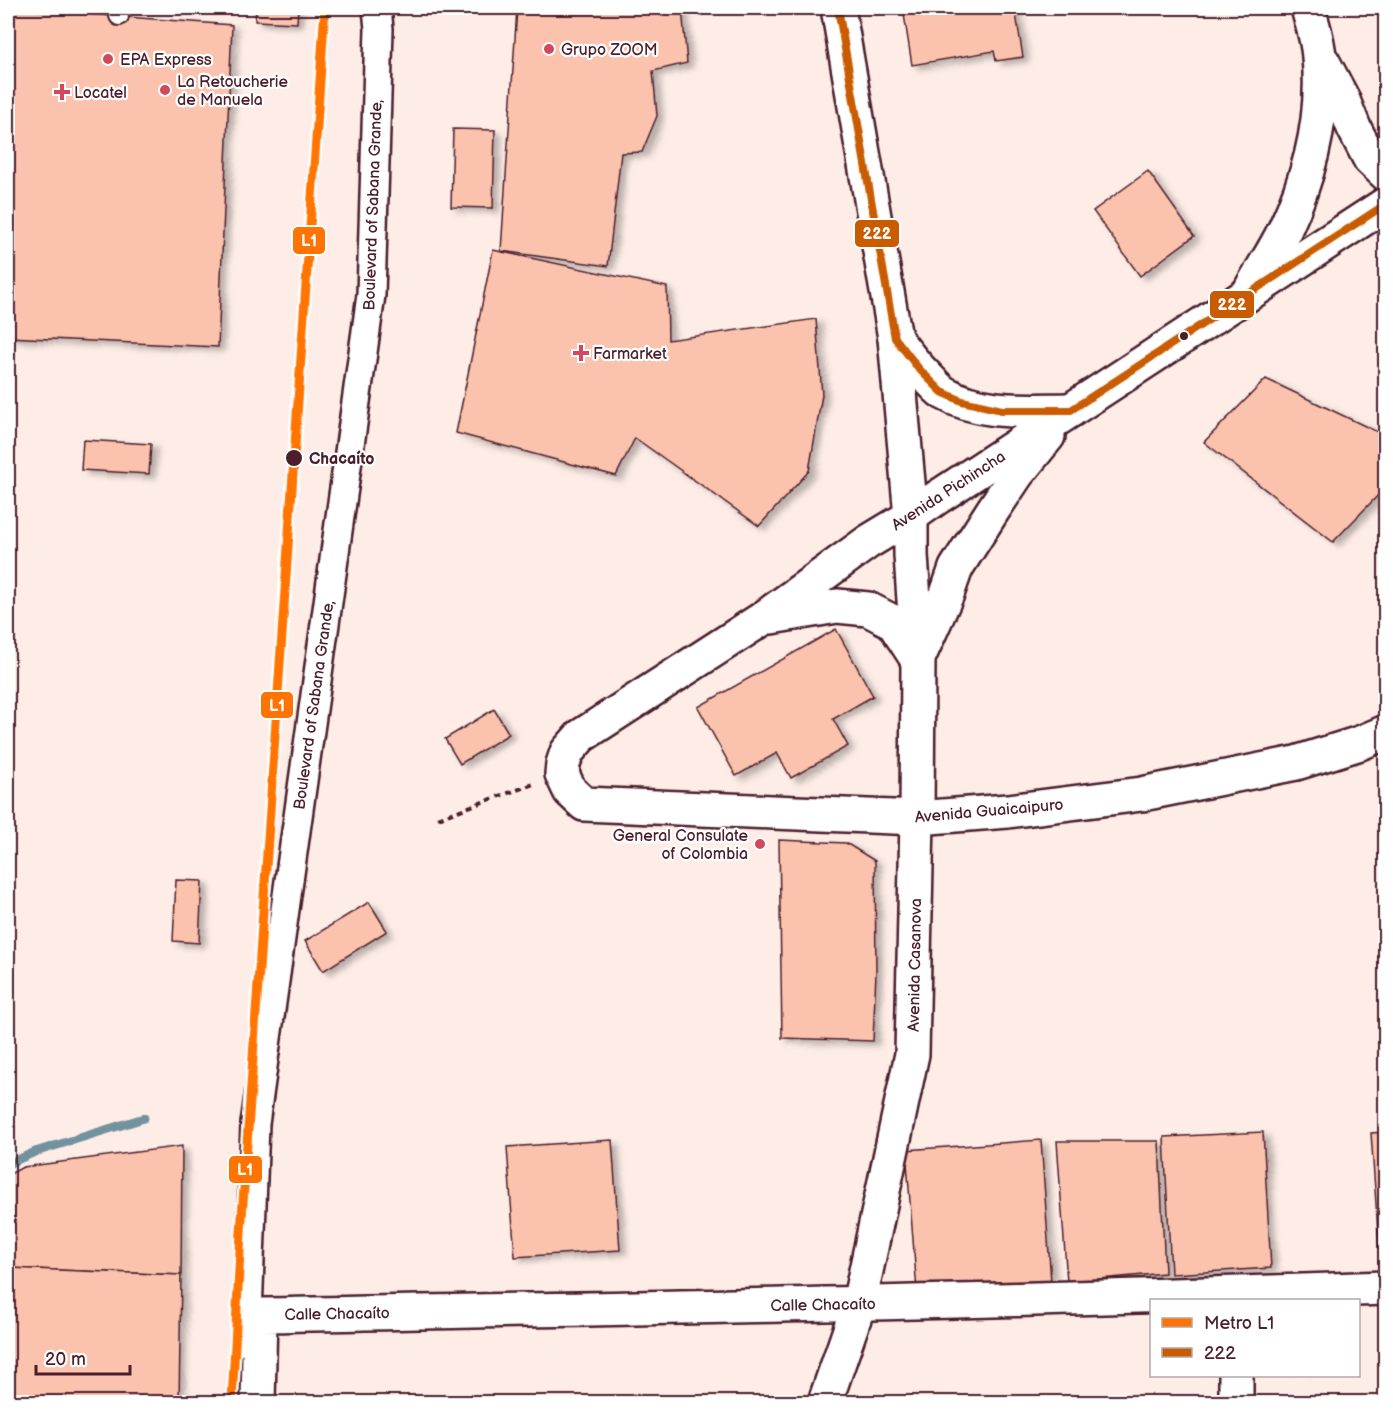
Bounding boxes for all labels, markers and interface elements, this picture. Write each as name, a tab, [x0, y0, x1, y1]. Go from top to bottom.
place label: Grupo ZOOM	[561, 41, 658, 60]
marker: Grupo ZOOM	[542, 42, 556, 56]
place label: EPA Express	[120, 51, 212, 70]
marker: EPA Express	[101, 52, 115, 66]
place label: La Retoucherie de Manuela	[177, 73, 289, 110]
marker: La Retoucherie de Manuela	[158, 83, 172, 97]
place label: Locatel	[74, 84, 127, 103]
marker: Locatel	[55, 85, 69, 99]
street label: Boulevard of Sabana Grande,	[360, 99, 387, 311]
line badge: 222	[854, 219, 900, 248]
text: 222	[863, 225, 892, 244]
line badge: L1	[292, 226, 326, 255]
text: L1	[301, 232, 317, 251]
line badge: 222	[1209, 290, 1255, 319]
text: 222	[1218, 296, 1247, 315]
unlabelled marker	[1178, 330, 1190, 342]
place label: Farmarket	[593, 345, 667, 364]
marker: Farmarket	[574, 346, 588, 360]
street label: Avenida Pichincha	[888, 447, 1009, 535]
marker: Chacaíto	[284, 448, 304, 468]
place label: Chacaíto	[309, 450, 374, 469]
street label: Boulevard of Sabana Grande,	[290, 599, 339, 811]
line badge: L1	[260, 691, 294, 719]
text: L1	[269, 697, 285, 716]
street label: Avenida Guaicaipuro	[914, 796, 1064, 827]
place label: General Consulate of Colombia	[613, 827, 749, 864]
marker: General Consulate of Colombia	[753, 837, 767, 851]
street label: Avenida Casanova	[905, 898, 926, 1032]
line badge: L1	[228, 1155, 263, 1184]
text: L1	[237, 1161, 253, 1180]
street label: Calle Chacaíto	[770, 1295, 876, 1316]
legend	[1150, 1299, 1360, 1377]
street label: Calle Chacaíto	[284, 1304, 390, 1325]
text: Metro L1	[1204, 1313, 1274, 1334]
scale bar	[36, 1338, 130, 1376]
text: 222	[1204, 1343, 1236, 1364]
text: 20 m	[45, 1349, 86, 1370]

